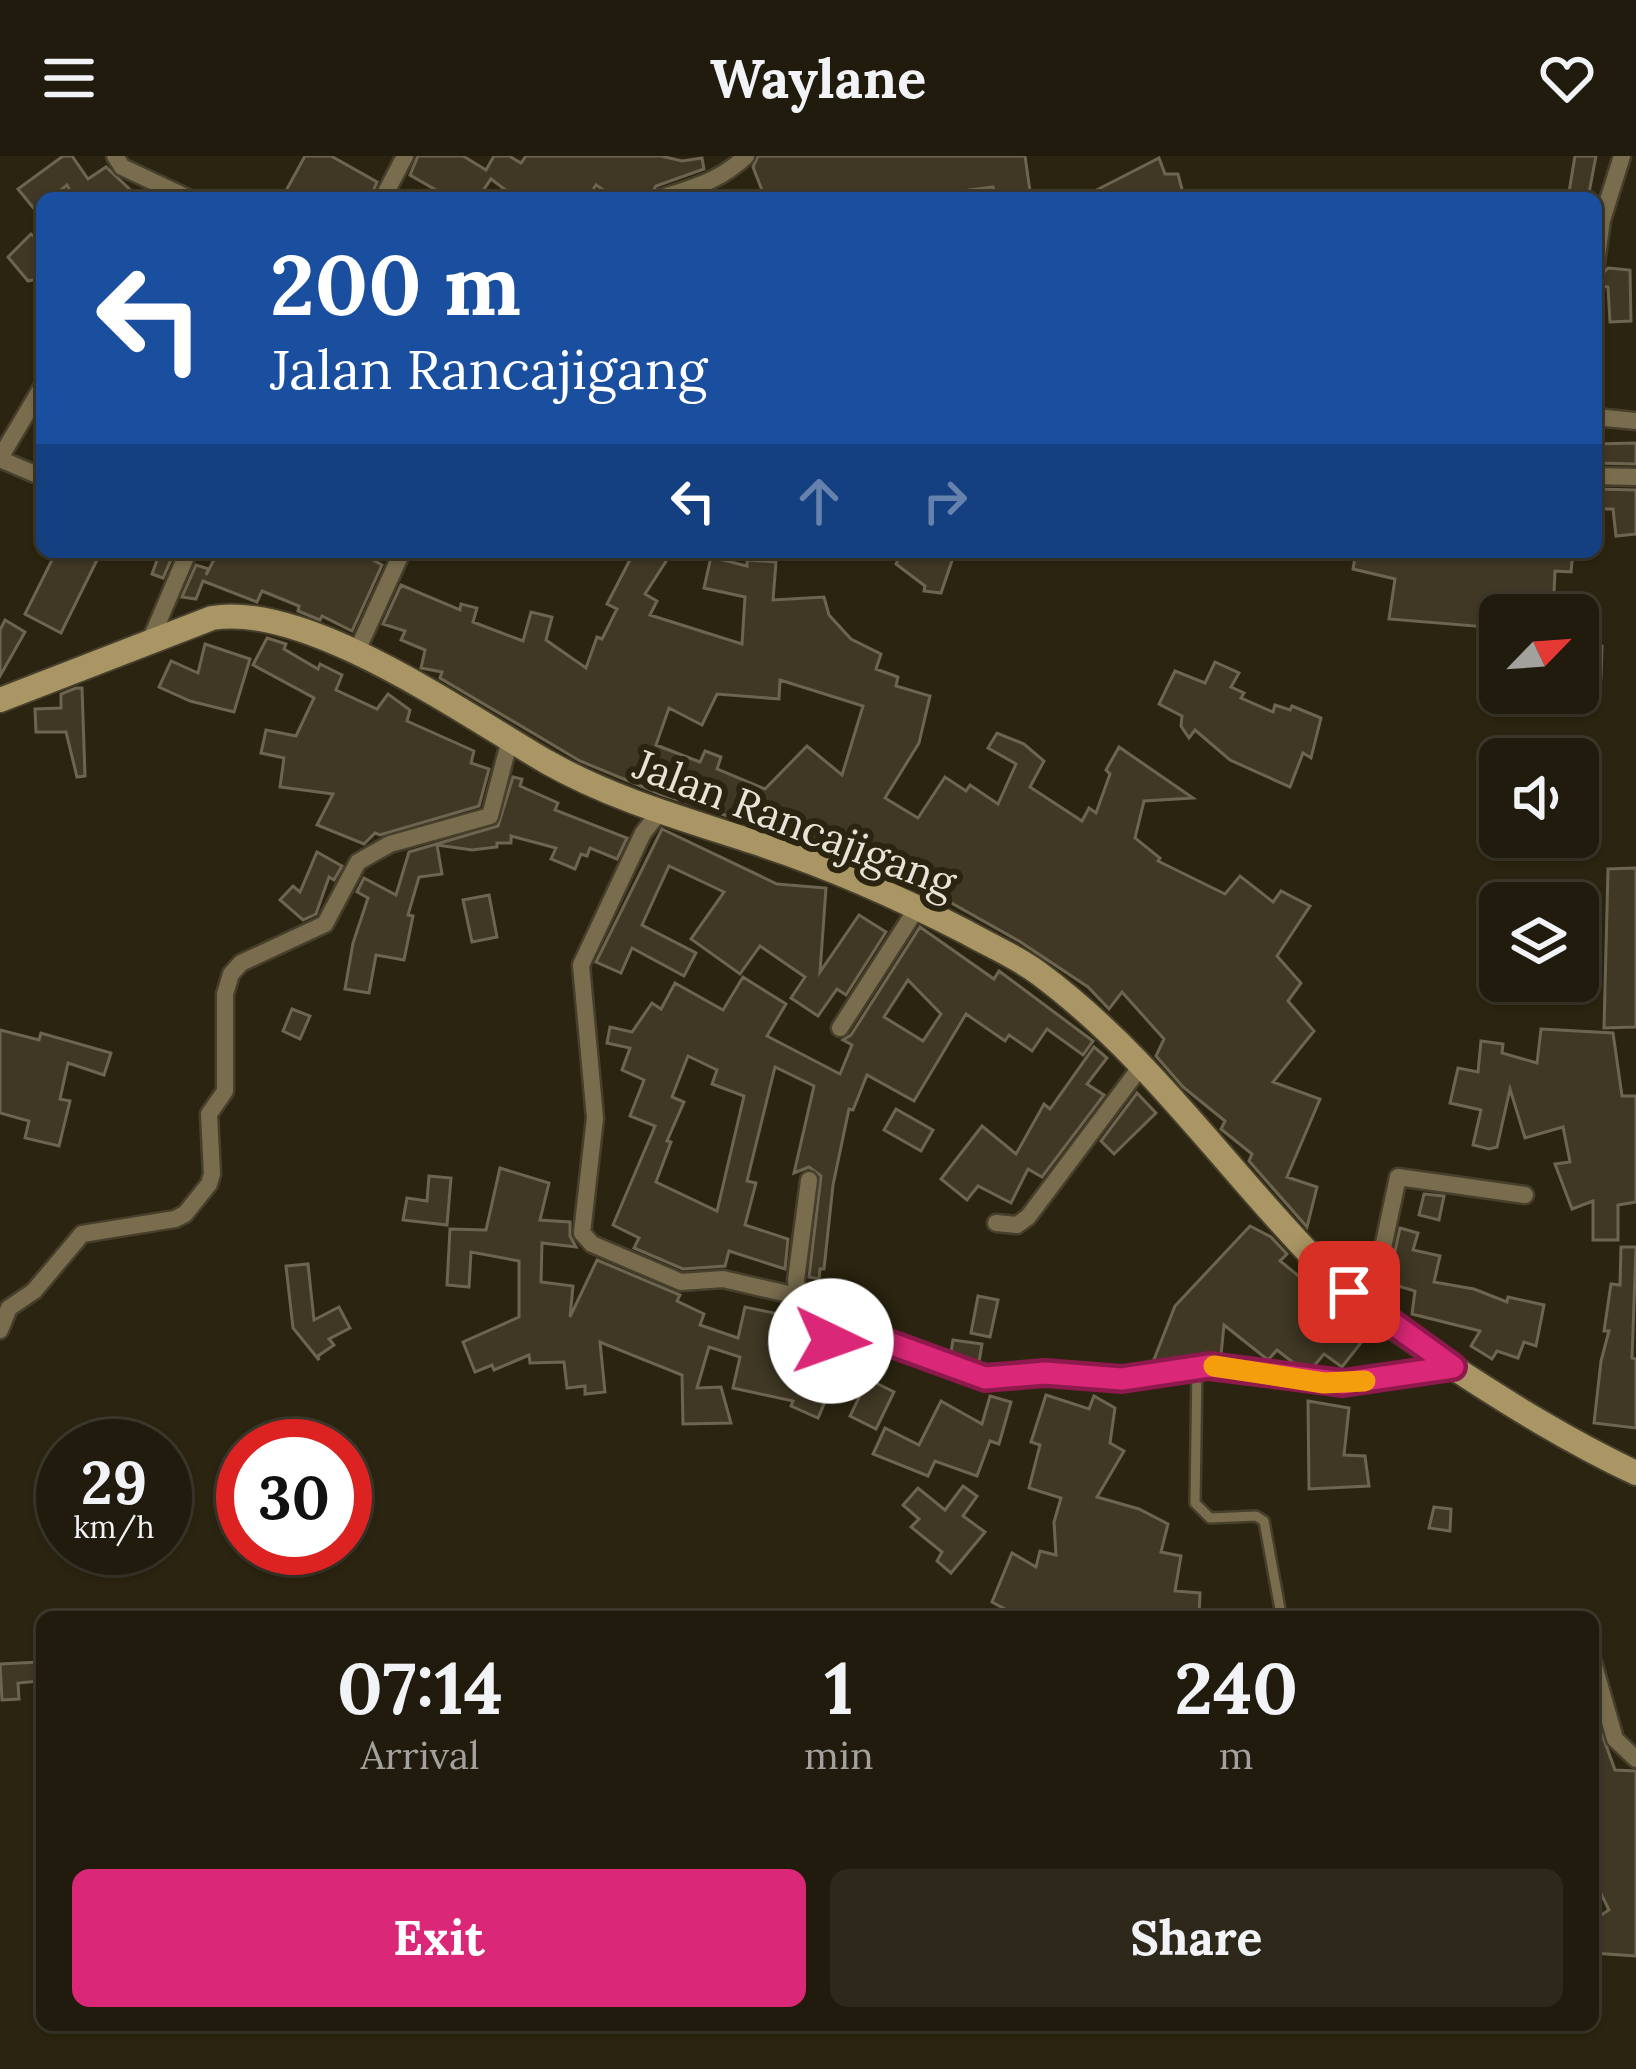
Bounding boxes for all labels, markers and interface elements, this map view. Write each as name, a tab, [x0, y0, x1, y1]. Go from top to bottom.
text: Waylane	[710, 44, 926, 113]
icon: menu	[36, 45, 102, 111]
icon: heart	[1534, 45, 1600, 111]
text: 200 m	[270, 230, 521, 338]
icon: left	[72, 240, 228, 396]
text: Jalan Rancajigang	[270, 335, 707, 404]
icon: left	[660, 468, 726, 534]
icon: ahead	[786, 468, 852, 534]
icon: right	[912, 468, 978, 534]
north arrow	[1479, 594, 1599, 714]
map controls	[1479, 594, 1599, 1002]
street label: Jalan Rancajigang	[626, 736, 964, 909]
button: sound	[1479, 738, 1599, 858]
button: layers	[1479, 882, 1599, 1002]
pin	[1298, 1241, 1400, 1343]
icon: arrive	[1316, 1259, 1382, 1325]
position arrow	[768, 1278, 894, 1404]
speed limit sign: 30	[216, 1419, 372, 1575]
text: 29	[81, 1444, 147, 1520]
text: km/h	[73, 1508, 155, 1546]
text: 07:14	[337, 1642, 503, 1734]
text: 1	[824, 1642, 853, 1734]
text: 240	[1175, 1642, 1298, 1734]
text: Arrival	[360, 1730, 480, 1780]
text: min	[804, 1730, 874, 1780]
text: m	[1219, 1730, 1254, 1780]
button: Exit	[72, 1869, 806, 2007]
button: Share	[830, 1869, 1563, 2007]

